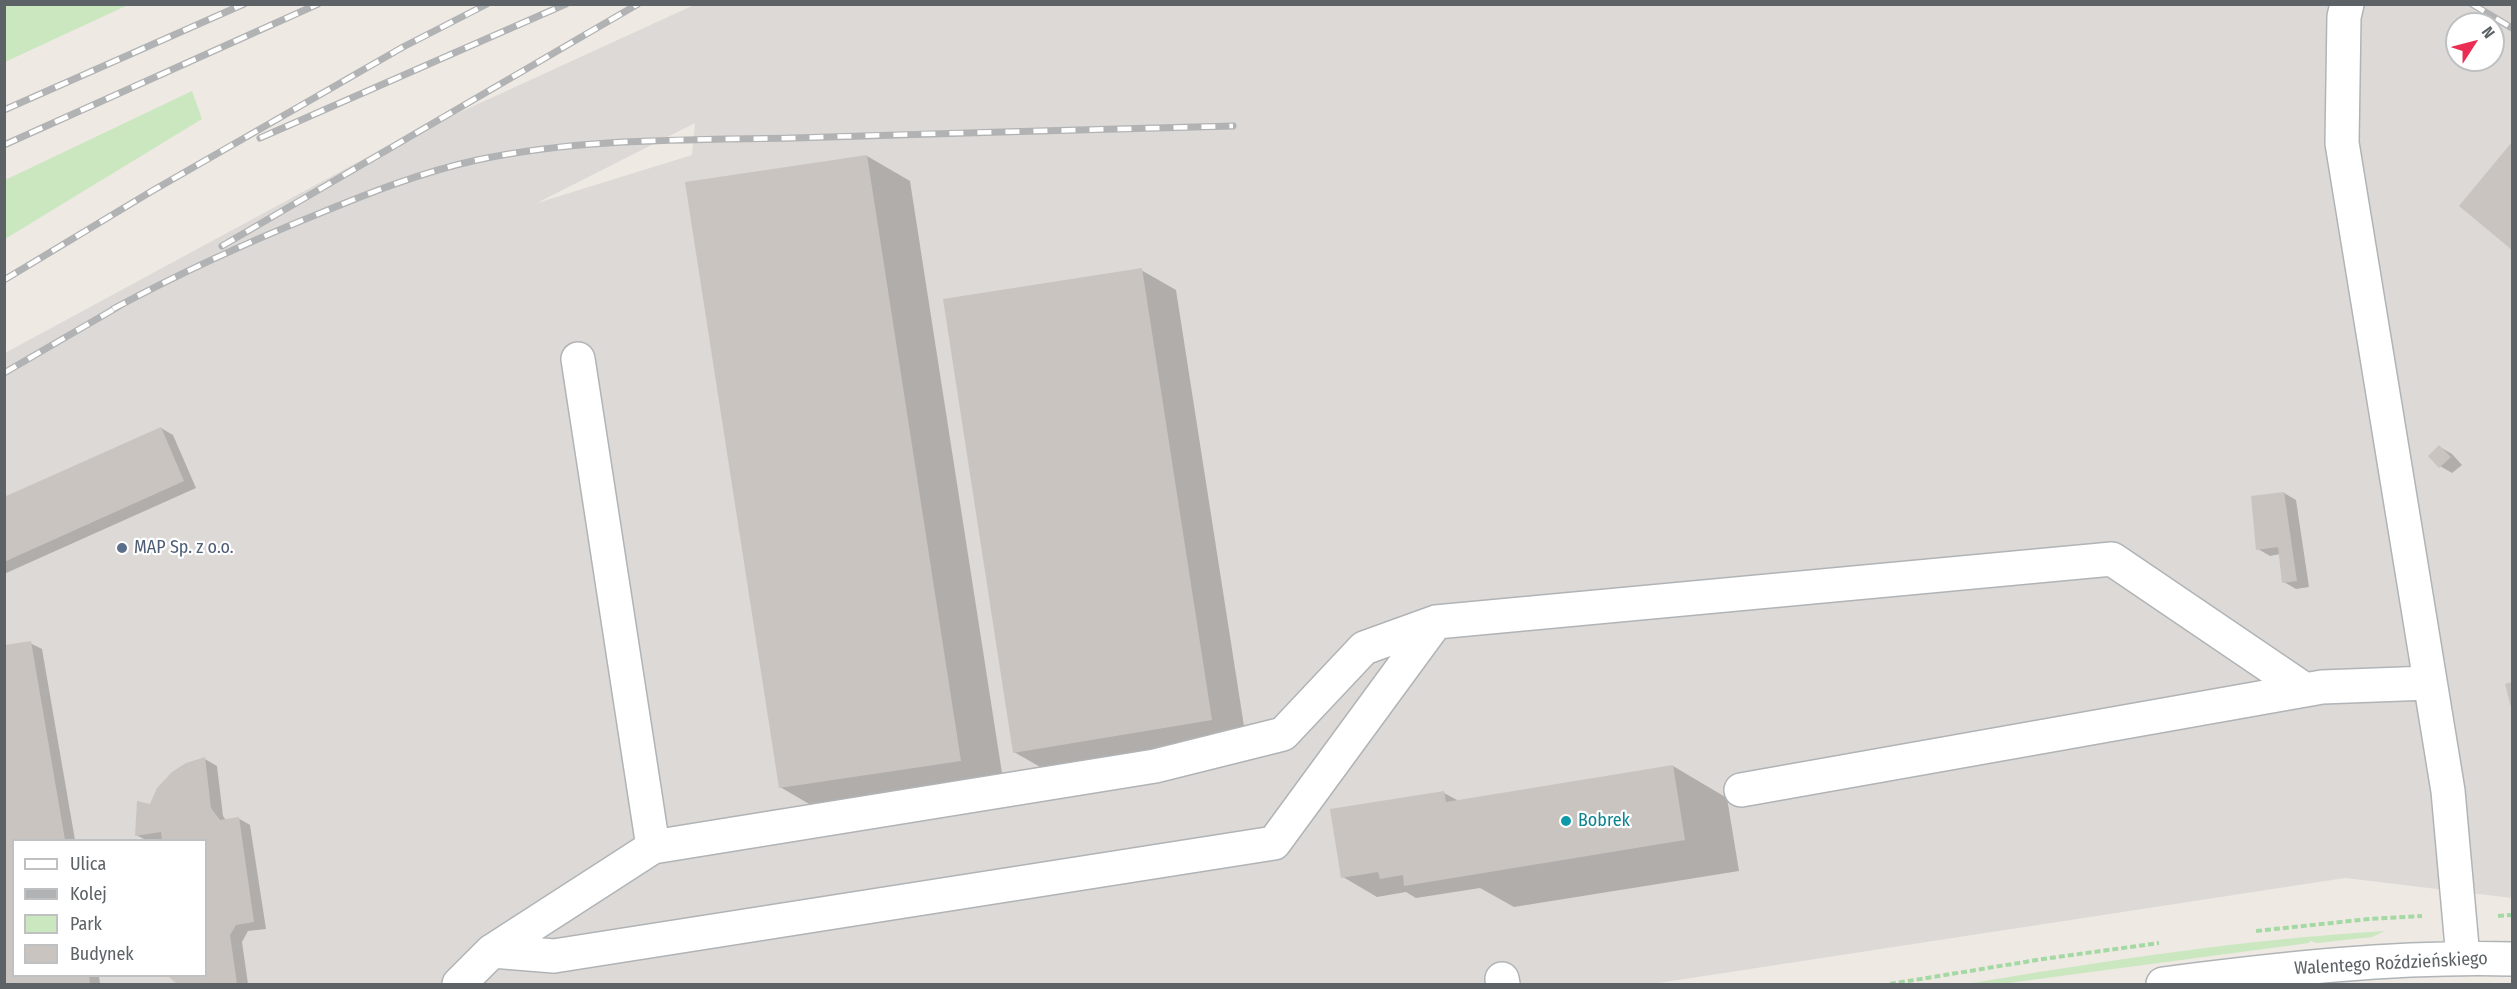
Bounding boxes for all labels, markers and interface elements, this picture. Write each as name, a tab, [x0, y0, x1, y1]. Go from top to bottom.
north arrow	[2445, 12, 2505, 72]
text: N	[2478, 23, 2499, 42]
place label: MAP Sp. z o.o.	[134, 537, 234, 559]
marker: MAP Sp. z o.o.	[115, 541, 129, 555]
place label: Bobrek	[1578, 810, 1630, 832]
marker: Bobrek	[1559, 814, 1573, 828]
legend	[12, 839, 207, 977]
text: Ulica	[70, 853, 106, 875]
text: Kolej	[70, 883, 107, 905]
text: Park	[70, 913, 102, 935]
text: Budynek	[70, 943, 134, 965]
street label: Walentego Roździeńskiego	[2294, 948, 2488, 980]

